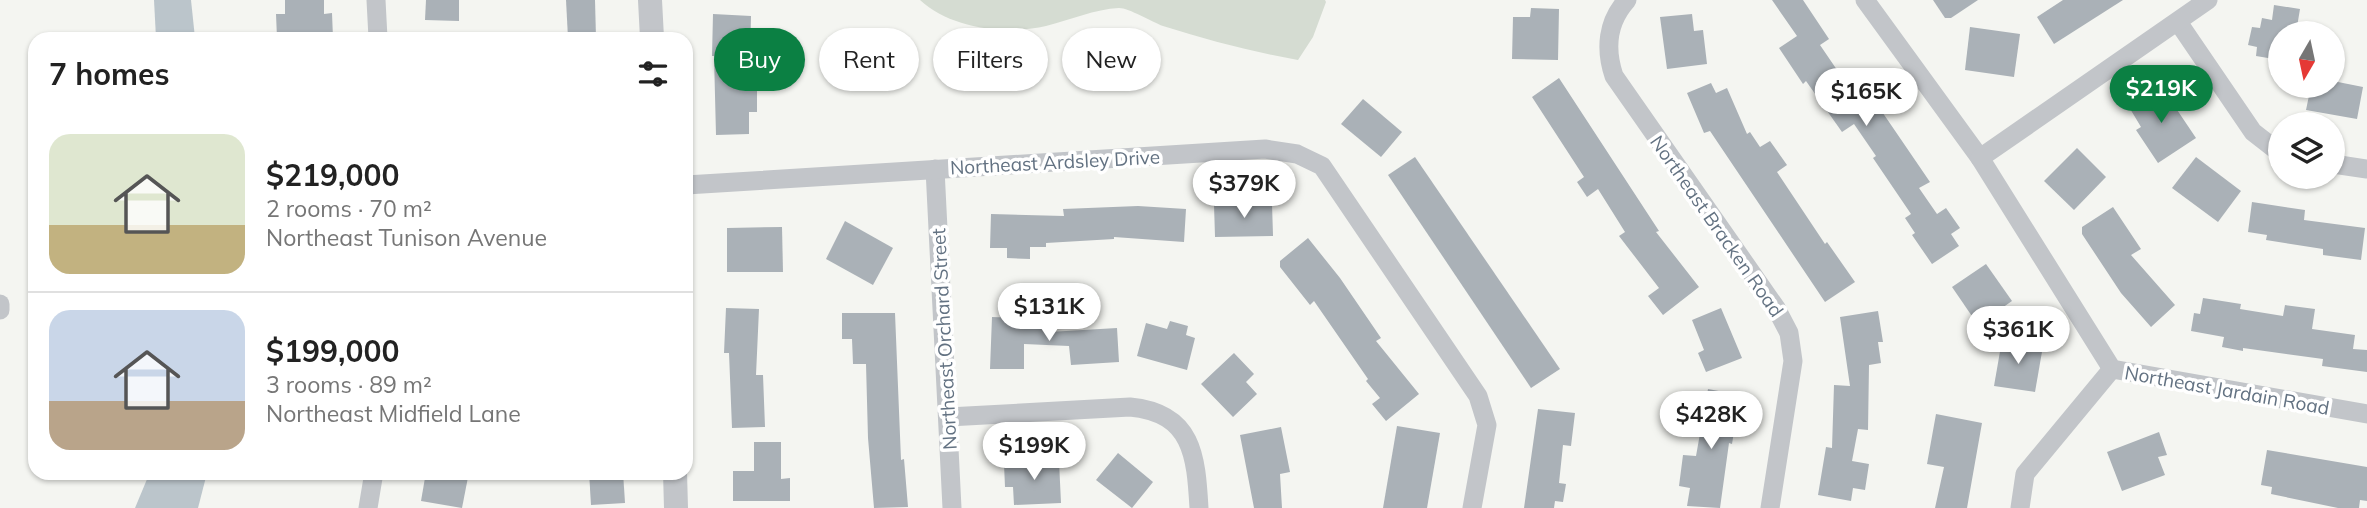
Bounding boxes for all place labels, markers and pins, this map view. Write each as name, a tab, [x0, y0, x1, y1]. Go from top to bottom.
pin: $219K	[2112, 66, 2210, 125]
pin: $165K	[1817, 68, 1915, 128]
pin: $379K	[1195, 160, 1293, 220]
pin: $131K	[1000, 284, 1098, 343]
pin: $361K	[1969, 306, 2067, 366]
pin: $428K	[1662, 392, 1760, 451]
pin: $199K	[985, 422, 1083, 482]

